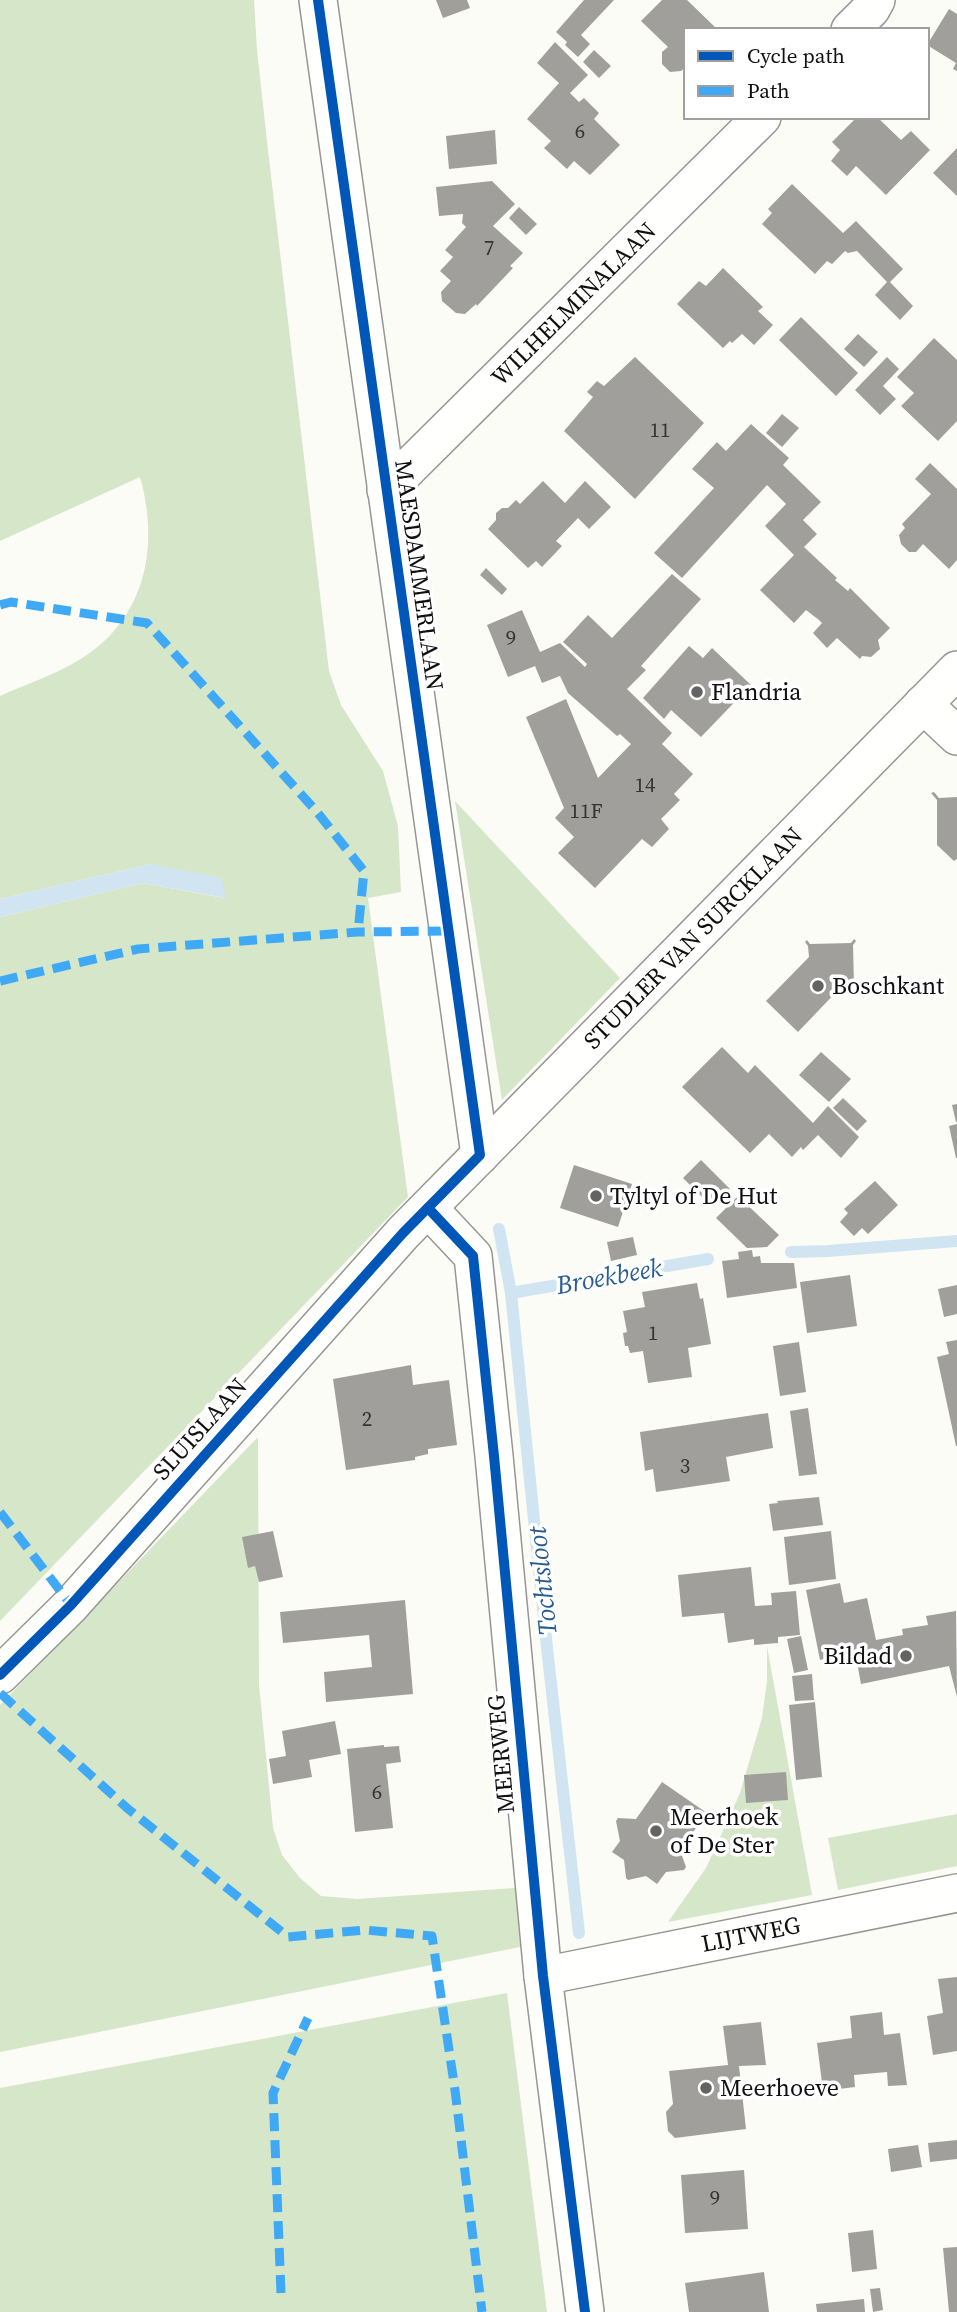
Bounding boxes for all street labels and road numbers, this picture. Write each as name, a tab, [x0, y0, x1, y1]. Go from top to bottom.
street label: WILHELMINALAAN	[483, 214, 663, 393]
street label: MAESDAMMERLAAN	[387, 458, 452, 692]
street label: STUDLER VAN SURCKLAAN	[576, 819, 810, 1056]
street label: SLUISLAAN	[145, 1370, 254, 1487]
street label: MEERWEG	[479, 1693, 522, 1815]
street label: LIJTWEG	[698, 1908, 804, 1960]

